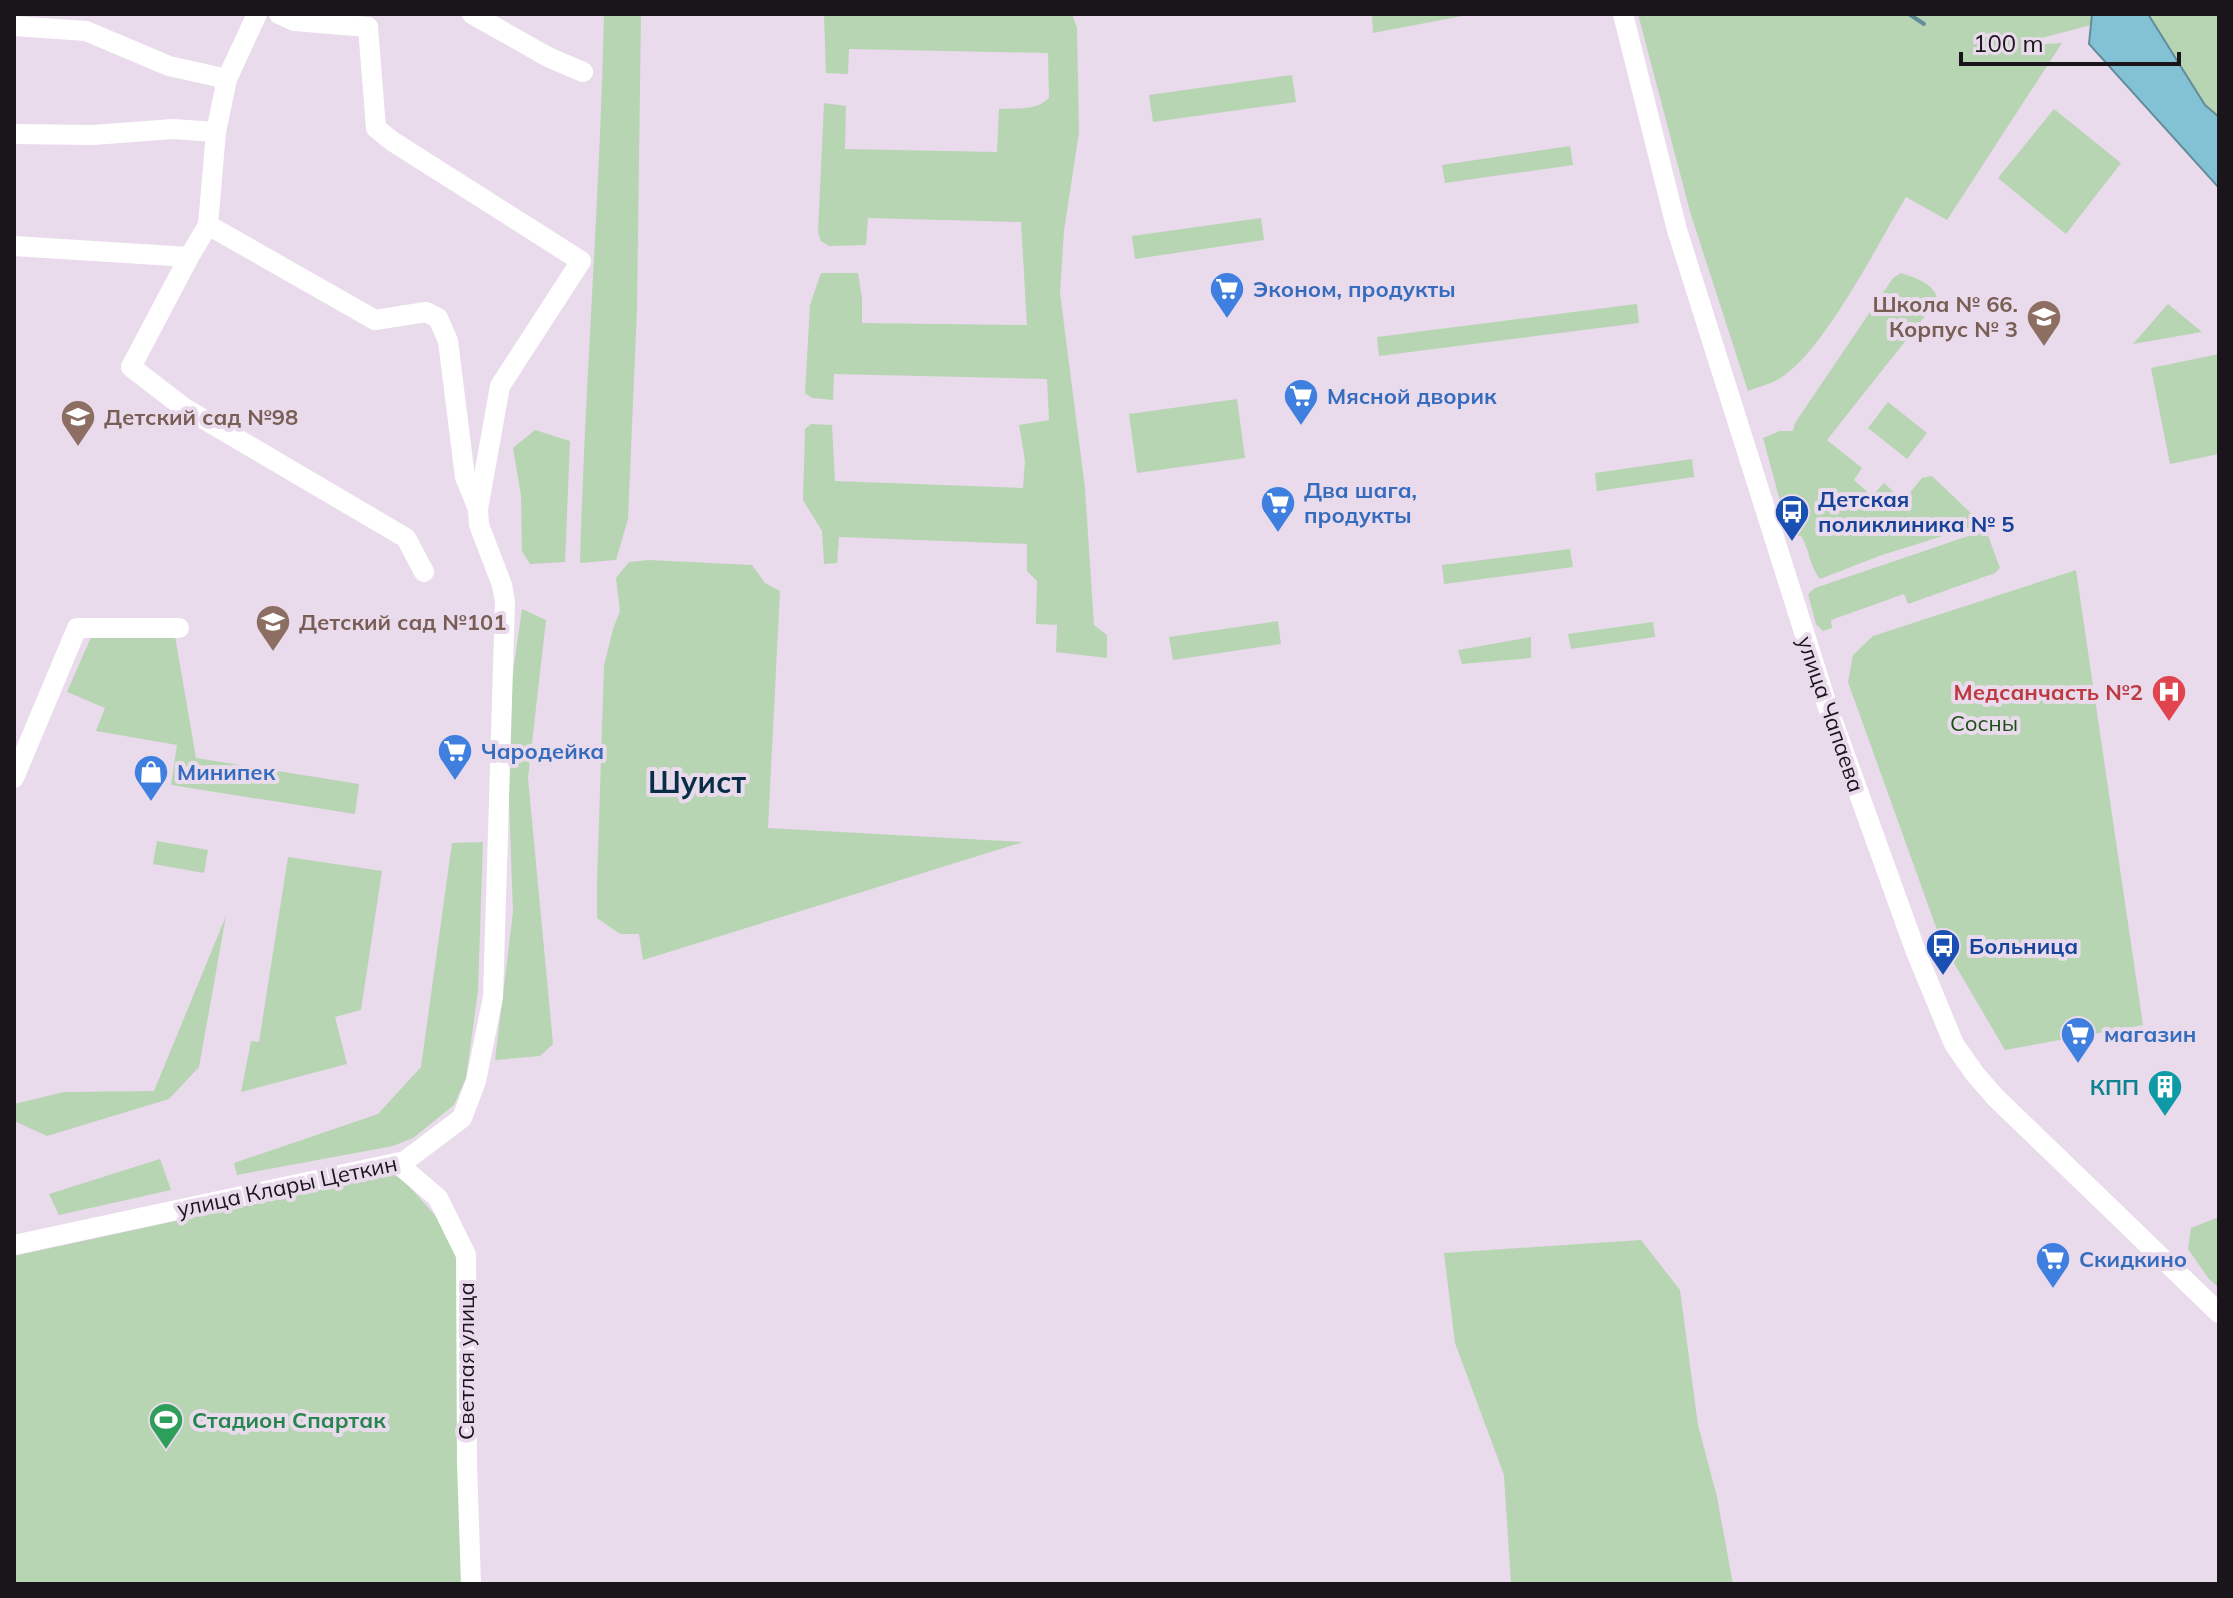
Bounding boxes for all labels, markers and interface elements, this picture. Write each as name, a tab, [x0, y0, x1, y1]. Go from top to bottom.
scale bar	[1961, 16, 2179, 66]
text: 100 m	[1973, 28, 2044, 58]
supermarket icon: Эконом, продукты	[1208, 270, 1246, 320]
place label: Эконом, продукты	[1253, 275, 1456, 303]
place label: Школа № 66. Корпус № 3	[1872, 290, 2018, 343]
school or university icon: Школа № 66. Корпус № 3	[2025, 298, 2063, 348]
supermarket icon: Мясной дворик	[1282, 377, 1320, 427]
place label: Мясной дворик	[1327, 382, 1497, 410]
school or university icon: Детский сад №98	[59, 398, 97, 448]
place label: Детский сад №98	[104, 403, 298, 431]
place label: Два шага, продукты	[1304, 476, 1417, 529]
supermarket icon: Два шага, продукты	[1259, 484, 1297, 534]
place label: Детская поликлиника № 5	[1818, 485, 2014, 538]
bus stop icon: Детская поликлиника № 5	[1773, 493, 1811, 543]
school or university icon: Детский сад №101	[254, 603, 292, 653]
place label: Детский сад №101	[299, 608, 506, 636]
street label: улица Чапаева	[1791, 632, 1871, 796]
hospital icon: Медсанчасть №2	[2150, 673, 2188, 723]
place label: Медсанчасть №2	[1954, 678, 2143, 706]
park label: Сосны	[1950, 709, 2018, 737]
supermarket icon: Чародейка	[436, 732, 474, 782]
place label: Чародейка	[481, 737, 604, 765]
shop icon: Минипек	[132, 753, 170, 803]
place label: Минипек	[177, 758, 276, 786]
district label: Шуист	[648, 763, 747, 801]
bus stop icon: Больница	[1924, 927, 1962, 977]
place label: Больница	[1969, 932, 2078, 960]
supermarket icon: магазин	[2059, 1015, 2097, 1065]
place label: магазин	[2104, 1020, 2196, 1048]
building icon: КПП	[2146, 1068, 2184, 1118]
place label: КПП	[2090, 1073, 2139, 1101]
street label: улица Клары Цеткин	[174, 1149, 400, 1223]
supermarket icon: Скидкино	[2034, 1240, 2072, 1290]
place label: Скидкино	[2079, 1245, 2187, 1273]
street label: Светлая улица	[452, 1282, 480, 1440]
sports icon: Стадион Спартак	[147, 1401, 185, 1451]
place label: Стадион Спартак	[192, 1406, 386, 1434]

